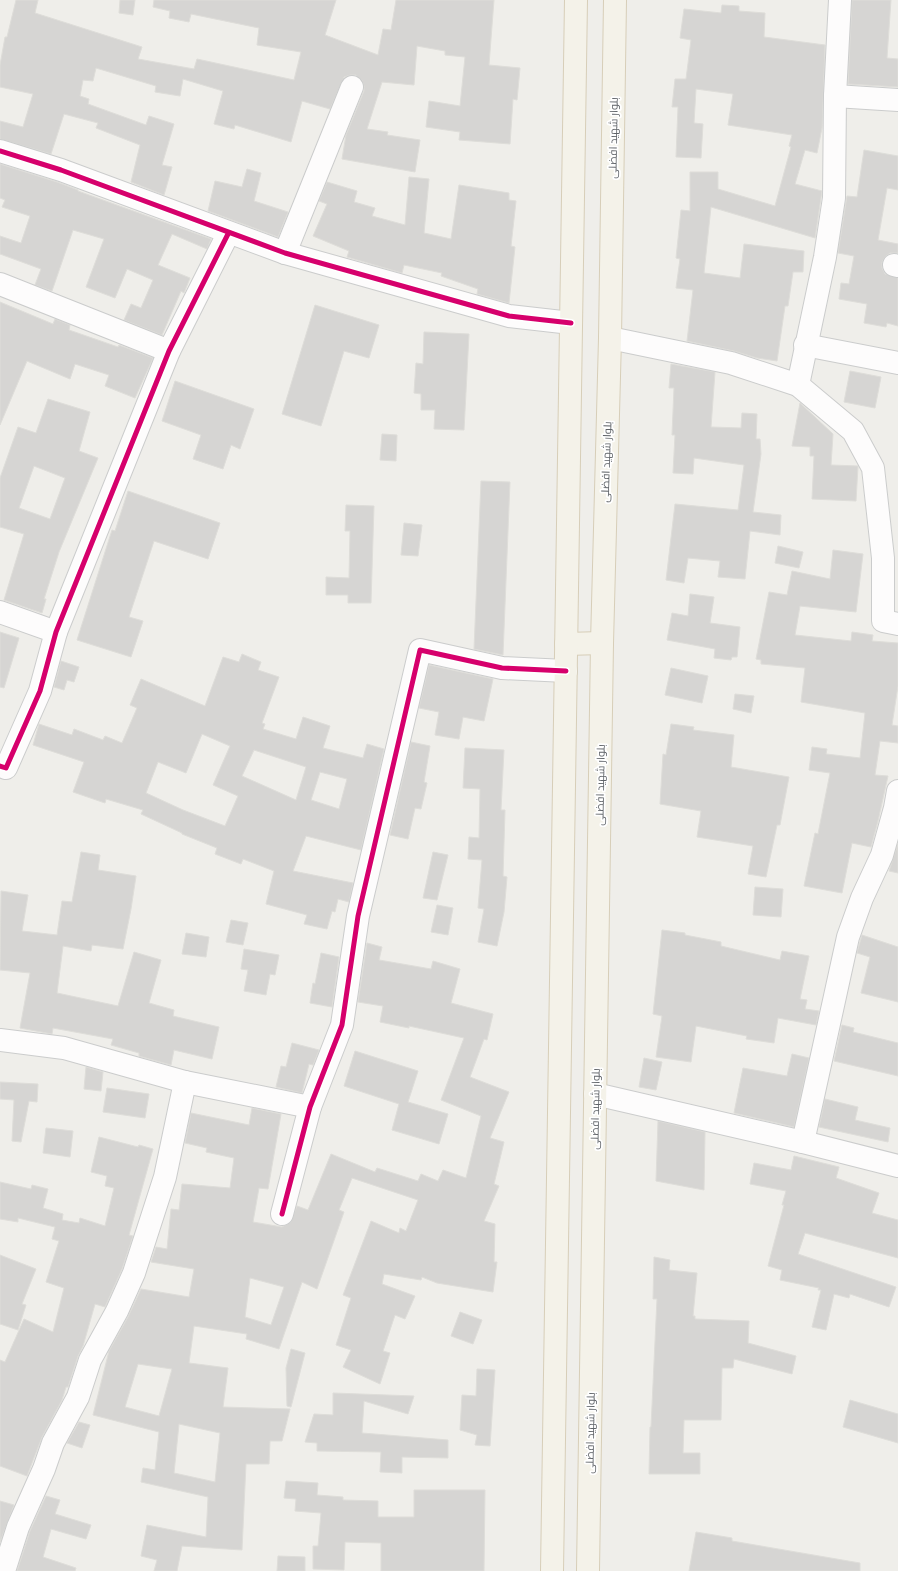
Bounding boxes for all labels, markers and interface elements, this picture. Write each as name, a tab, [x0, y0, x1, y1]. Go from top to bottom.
street label: بلوار شهید افضلی	[605, 97, 621, 179]
street label: بلوار شهید افضلی	[598, 421, 614, 503]
street label: بلوار شهید افضلی	[592, 744, 608, 826]
street label: بلوار شهید افضلی	[587, 1068, 603, 1150]
street label: بلوار شهید افضلی	[582, 1392, 598, 1474]

